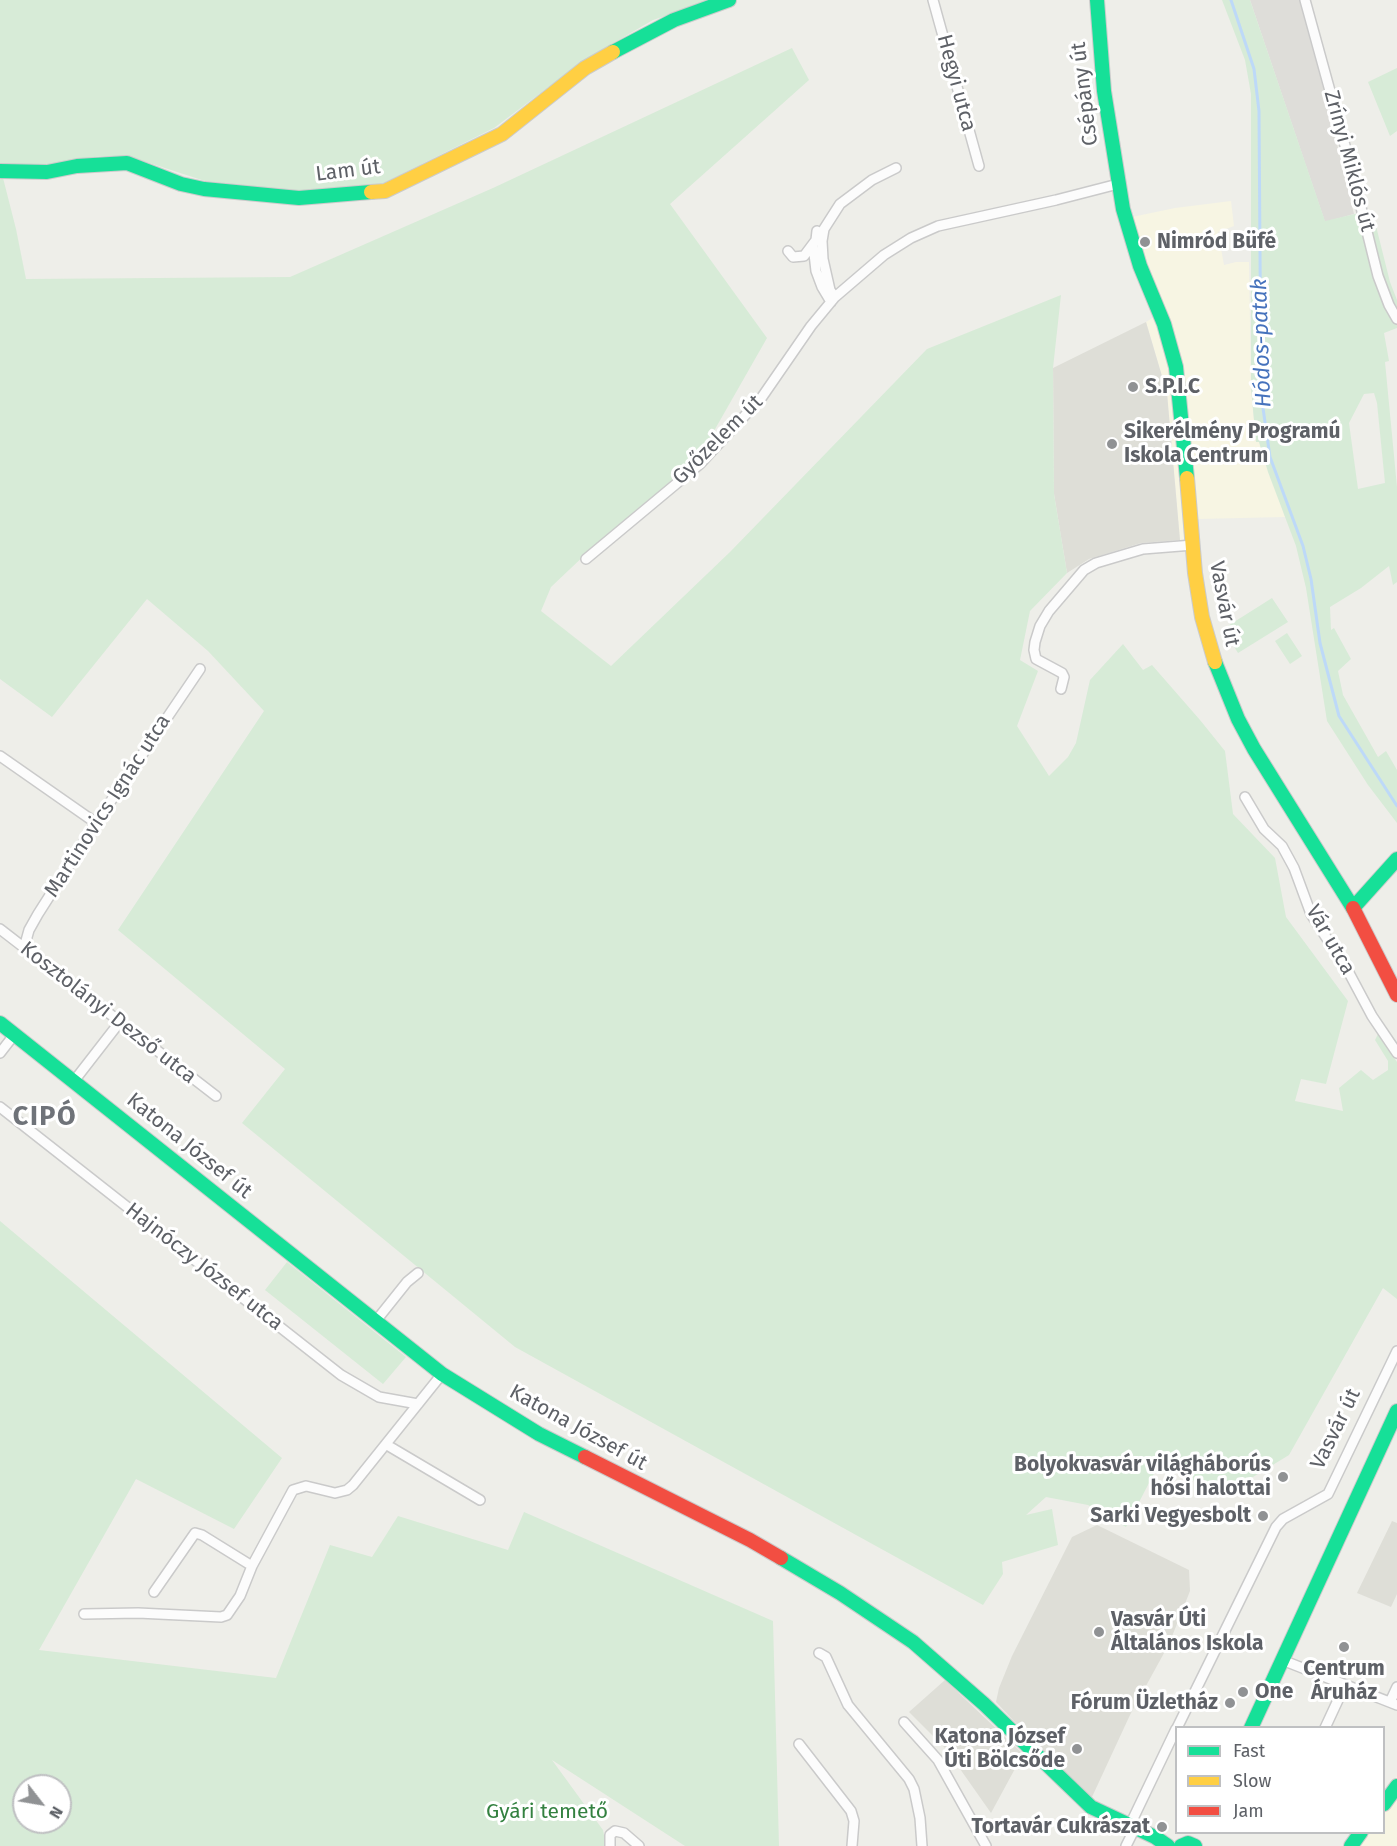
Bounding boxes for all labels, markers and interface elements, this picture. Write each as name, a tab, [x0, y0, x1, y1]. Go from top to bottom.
street label: Hegyi utca	[931, 32, 981, 134]
street label: Csépány út	[1066, 41, 1104, 147]
street label: Zrínyi Miklós út	[1318, 88, 1380, 234]
street label: Lam út	[314, 155, 382, 187]
place label: Nimród Büfé	[1157, 229, 1276, 255]
marker: Nimród Büfé	[1138, 235, 1152, 249]
water label: Hódos-patak	[1247, 278, 1277, 408]
place label: S.P.I.C	[1145, 374, 1200, 400]
marker: S.P.I.C	[1126, 380, 1140, 394]
street label: Győzelem út	[668, 390, 768, 490]
place label: Sikerélmény Programú Iskola Centrum	[1124, 419, 1340, 469]
marker: Sikerélmény Programú Iskola Centrum	[1105, 437, 1119, 451]
street label: Vasvár út	[1203, 559, 1245, 649]
street label: Martinovics Ignác utca	[40, 710, 176, 902]
street label: Vár utca	[1300, 901, 1360, 979]
street label: Kosztolányi Dezső utca	[15, 936, 201, 1090]
street label: Katona József út	[121, 1088, 257, 1204]
district label: CIPÓ	[13, 1101, 77, 1133]
street label: Hajnóczy József utca	[120, 1198, 288, 1336]
street label: Katona József út	[505, 1380, 651, 1476]
street label: Vasvár út	[1306, 1385, 1366, 1473]
place label: Bolyokvasvár világháborús hősi halottai	[1014, 1452, 1271, 1502]
marker: Bolyokvasvár világháborús hősi halottai	[1276, 1470, 1290, 1484]
place label: Sarki Vegyesbolt	[1090, 1503, 1251, 1529]
marker: Sarki Vegyesbolt	[1256, 1509, 1270, 1523]
place label: Vasvár Úti Általános Iskola	[1111, 1607, 1263, 1657]
marker: Vasvár Úti Általános Iskola	[1092, 1625, 1106, 1639]
marker: Centrum Áruház	[1337, 1640, 1351, 1654]
place label: Centrum Áruház	[1303, 1656, 1385, 1706]
place label: One	[1255, 1679, 1293, 1705]
marker: One	[1236, 1685, 1250, 1699]
place label: Fórum Üzletház	[1071, 1690, 1218, 1716]
marker: Fórum Üzletház	[1223, 1696, 1237, 1710]
place label: Katona József Úti Bölcsőde	[934, 1724, 1065, 1774]
legend	[1175, 1726, 1385, 1834]
text: Fast	[1233, 1740, 1265, 1762]
marker: Katona József Úti Bölcsőde	[1070, 1742, 1084, 1756]
text: Slow	[1233, 1770, 1271, 1792]
north arrow	[12, 1774, 72, 1834]
park label: Gyári temető	[486, 1799, 608, 1825]
text: Jam	[1233, 1800, 1264, 1822]
text: N	[45, 1803, 67, 1822]
place label: Tortavár Cukrászat	[971, 1814, 1150, 1840]
marker: Tortavár Cukrászat	[1155, 1820, 1169, 1834]

